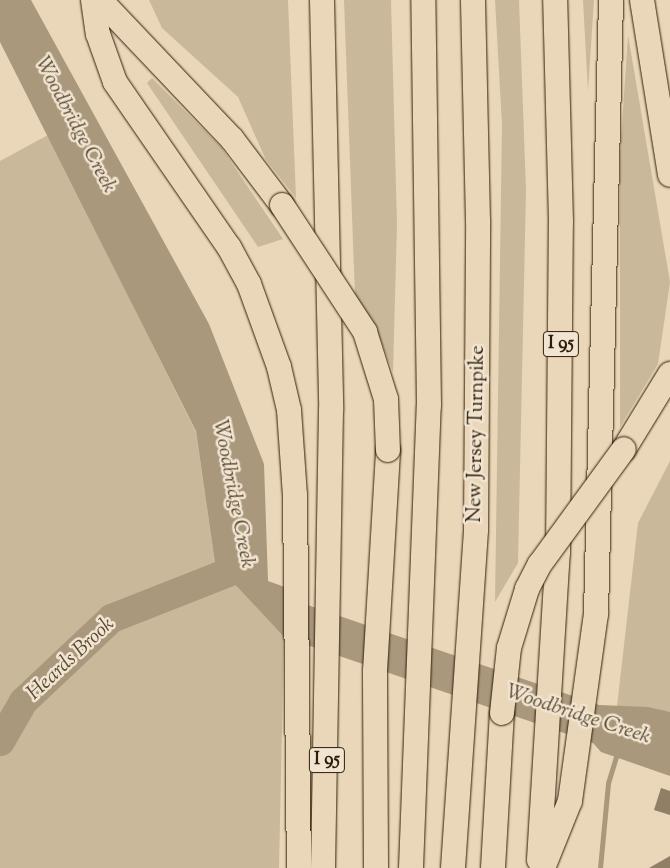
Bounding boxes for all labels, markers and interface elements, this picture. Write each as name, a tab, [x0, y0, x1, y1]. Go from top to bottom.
water label: Woodbridge Creek	[29, 53, 121, 197]
road number: I 95	[542, 328, 580, 360]
street label: New Jersey Turnpike	[463, 345, 491, 523]
water label: Woodbridge Creek	[206, 418, 260, 570]
water label: Heards Brook	[22, 612, 120, 706]
water label: Woodbridge Creek	[503, 680, 653, 750]
road number: I 95	[308, 744, 346, 776]

